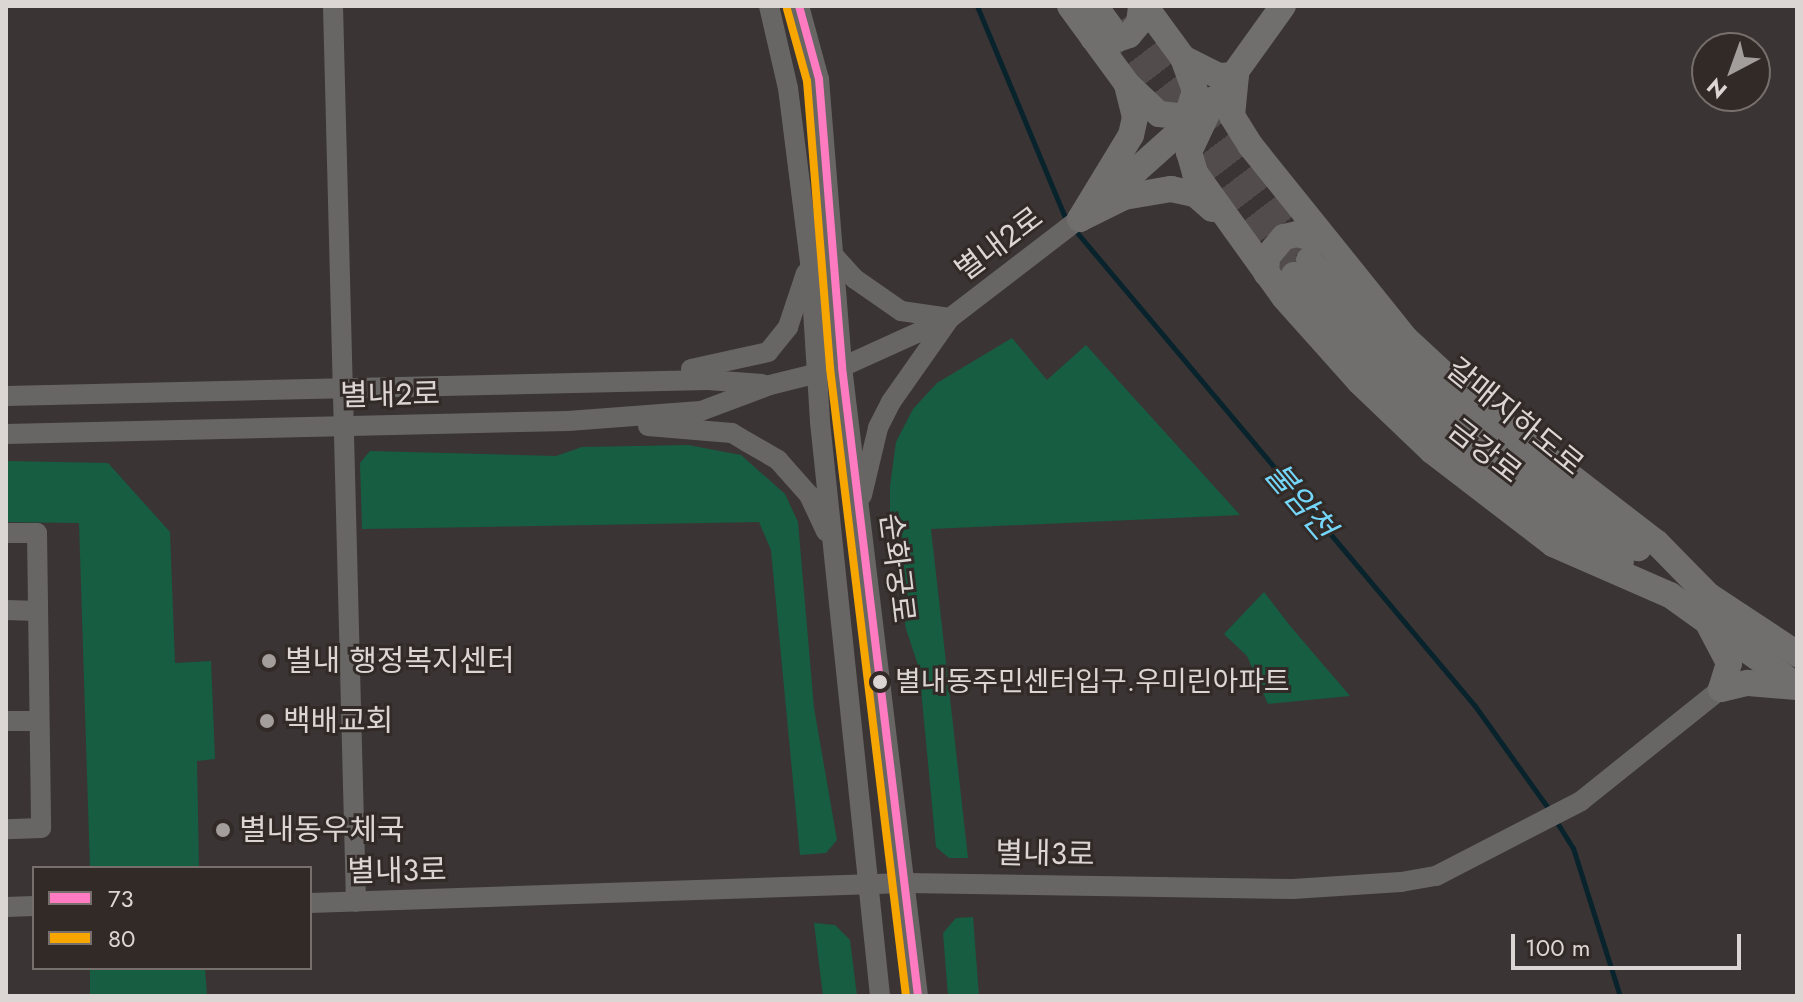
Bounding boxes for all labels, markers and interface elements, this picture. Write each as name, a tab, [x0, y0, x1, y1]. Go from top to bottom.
north arrow	[1691, 32, 1771, 112]
text: N	[1699, 71, 1734, 106]
street label: 별내2로	[948, 200, 1050, 288]
street label: 갈매지하도로	[1439, 351, 1591, 483]
street label: 별내2로	[340, 376, 440, 414]
street label: 금강로	[1441, 411, 1529, 491]
water label: 불암천	[1257, 455, 1343, 547]
street label: 순화궁로	[872, 511, 922, 625]
place label: 별내 행정복지센터	[285, 643, 515, 679]
marker: 별내 행정복지센터	[260, 652, 278, 670]
place label: 별내동주민센터입구.우미린아파트	[895, 665, 1290, 699]
marker: 별내동주민센터입구.우미린아파트	[872, 674, 888, 690]
place label: 백배교회	[283, 703, 393, 739]
marker: 백배교회	[258, 712, 276, 730]
place label: 별내동우체국	[239, 812, 405, 848]
marker: 별내동우체국	[214, 821, 232, 839]
street label: 별내3로	[995, 835, 1095, 873]
street label: 별내3로	[347, 852, 447, 890]
legend	[32, 866, 312, 970]
text: 73	[108, 881, 134, 916]
scale bar	[1515, 918, 1745, 968]
text: 80	[108, 921, 136, 956]
text: 100 m	[1525, 930, 1591, 965]

